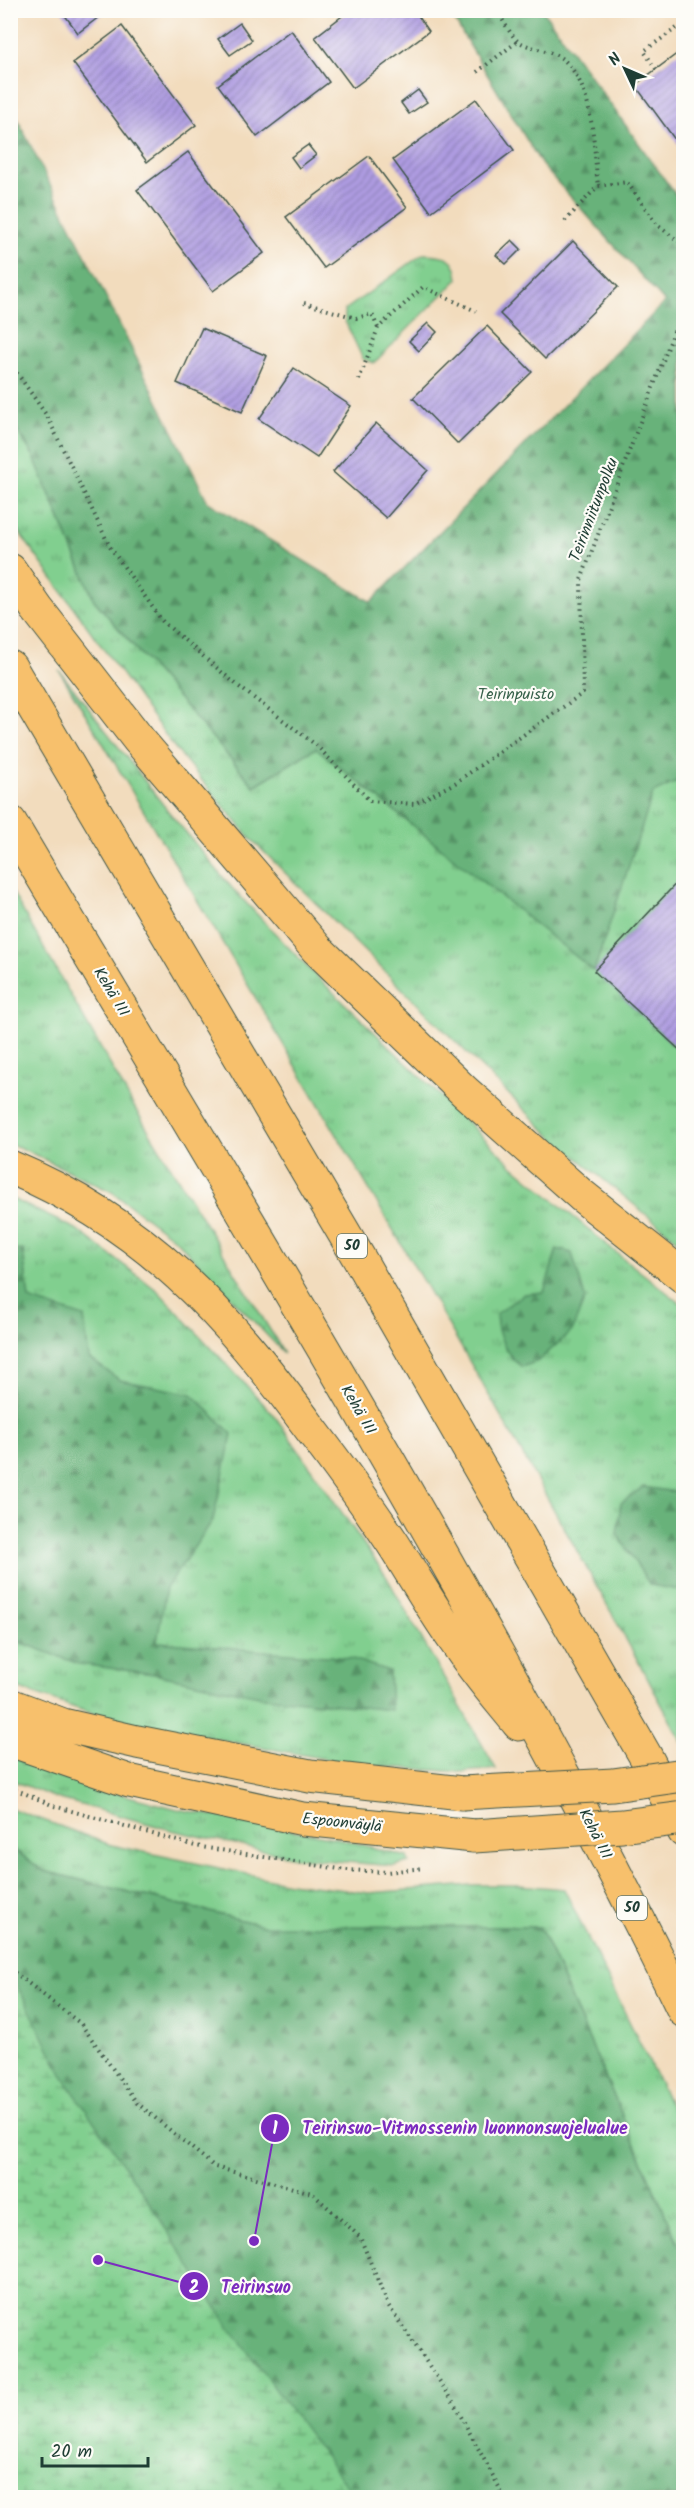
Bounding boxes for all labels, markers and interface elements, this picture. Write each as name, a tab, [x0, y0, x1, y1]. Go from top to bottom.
north arrow	[595, 39, 655, 99]
text: N	[603, 47, 628, 72]
street label: Teirinniitunpolku	[563, 454, 625, 566]
park label: Teirinpuisto	[478, 682, 554, 707]
street label: Kehä III	[86, 962, 136, 1022]
road number: 50	[337, 1234, 367, 1258]
street label: Kehä III	[334, 1380, 382, 1440]
street label: Kehä III	[572, 1804, 618, 1864]
street label: Espoonväylä	[301, 1806, 385, 1840]
road number: 50	[617, 1896, 647, 1920]
callout: Teirinsuo-Vitmossenin luonnonsuojelualue	[260, 2110, 639, 2146]
text: 1	[272, 2115, 278, 2144]
text: Teirinsuo-Vitmossenin luonnonsuojelualue	[302, 2115, 628, 2144]
callout: Teirinsuo	[179, 2268, 303, 2304]
text: 2	[189, 2274, 199, 2303]
text: Teirinsuo	[221, 2274, 291, 2303]
scale bar	[42, 2430, 148, 2468]
text: 20 m	[51, 2438, 92, 2467]

